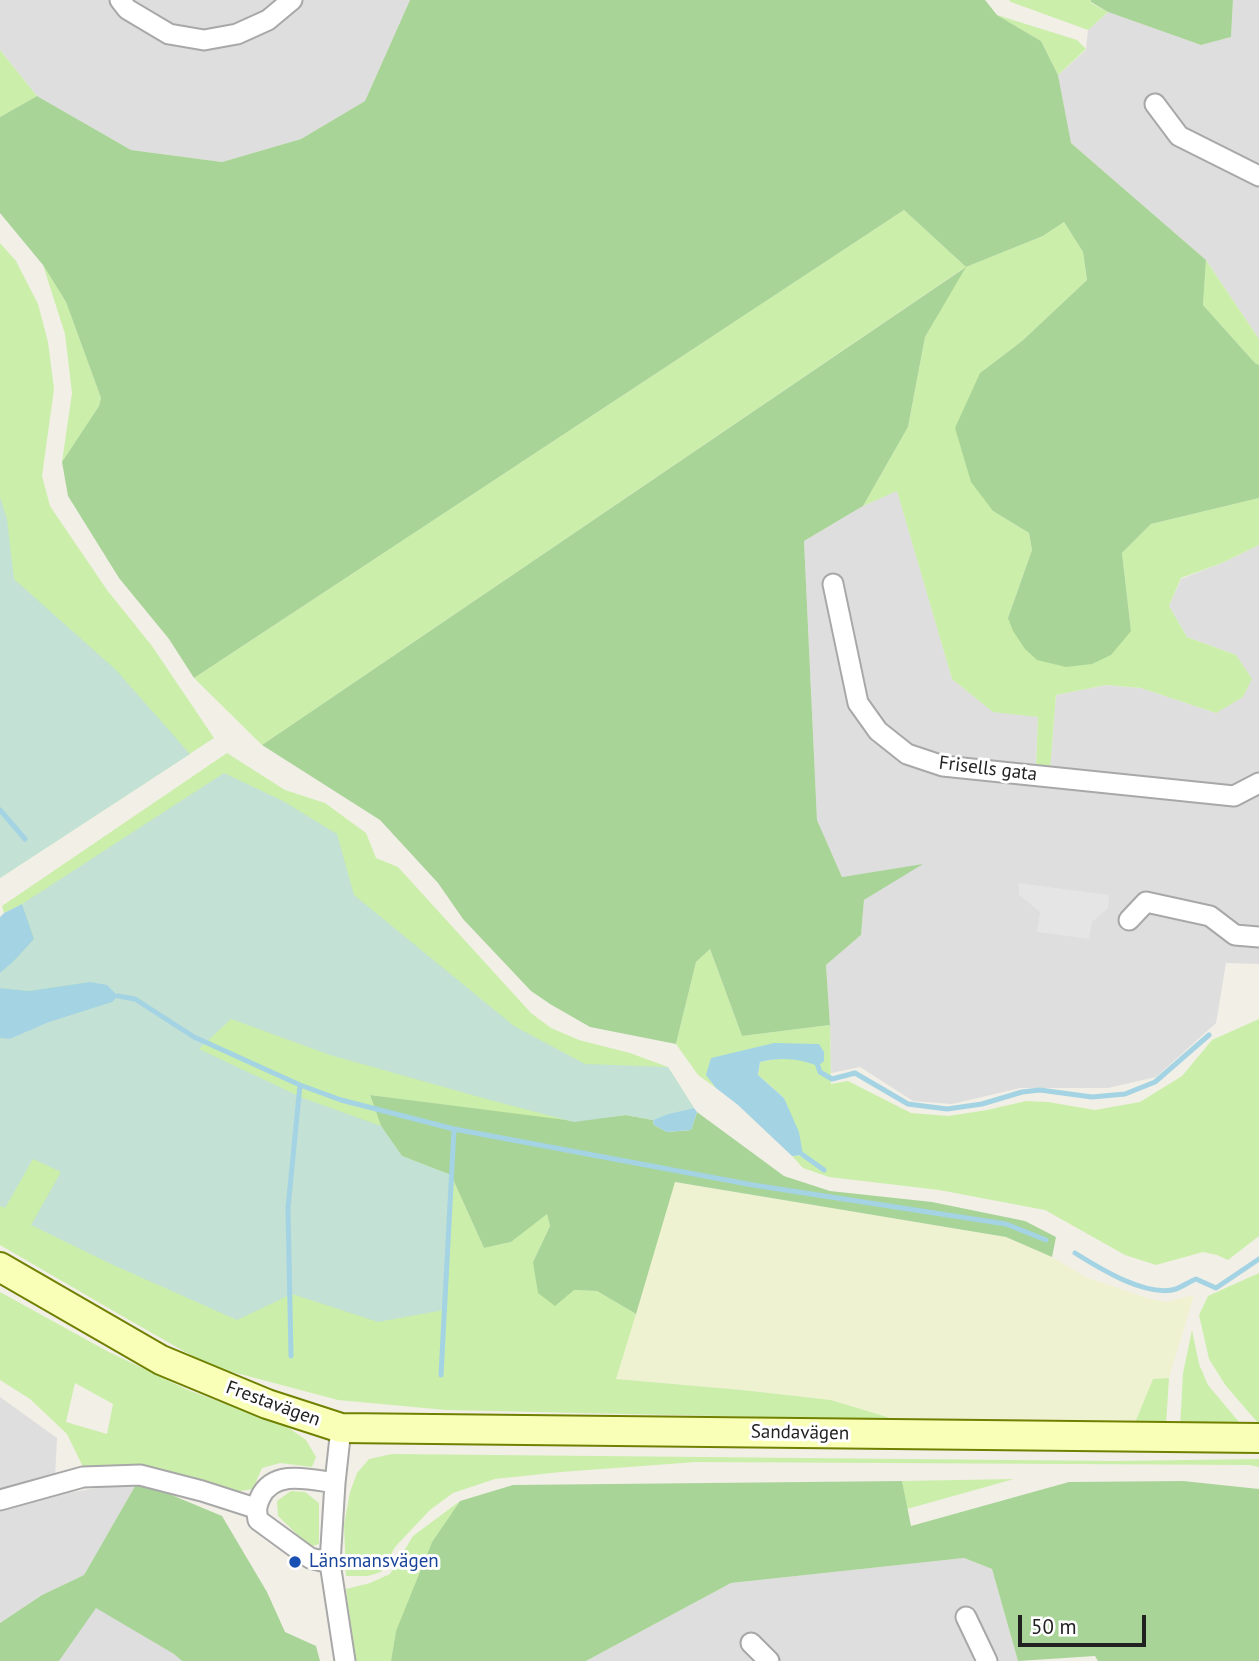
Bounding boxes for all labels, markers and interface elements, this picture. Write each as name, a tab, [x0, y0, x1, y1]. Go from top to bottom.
street label: Frisells gata	[938, 752, 1038, 786]
street label: Frestavägen	[223, 1376, 323, 1432]
street label: Sandavägen	[751, 1421, 849, 1445]
place label: Länsmansvägen	[309, 1551, 439, 1573]
marker: Länsmansvägen	[287, 1554, 303, 1570]
scale bar	[1021, 1602, 1149, 1646]
text: 50 m	[1031, 1613, 1077, 1640]

